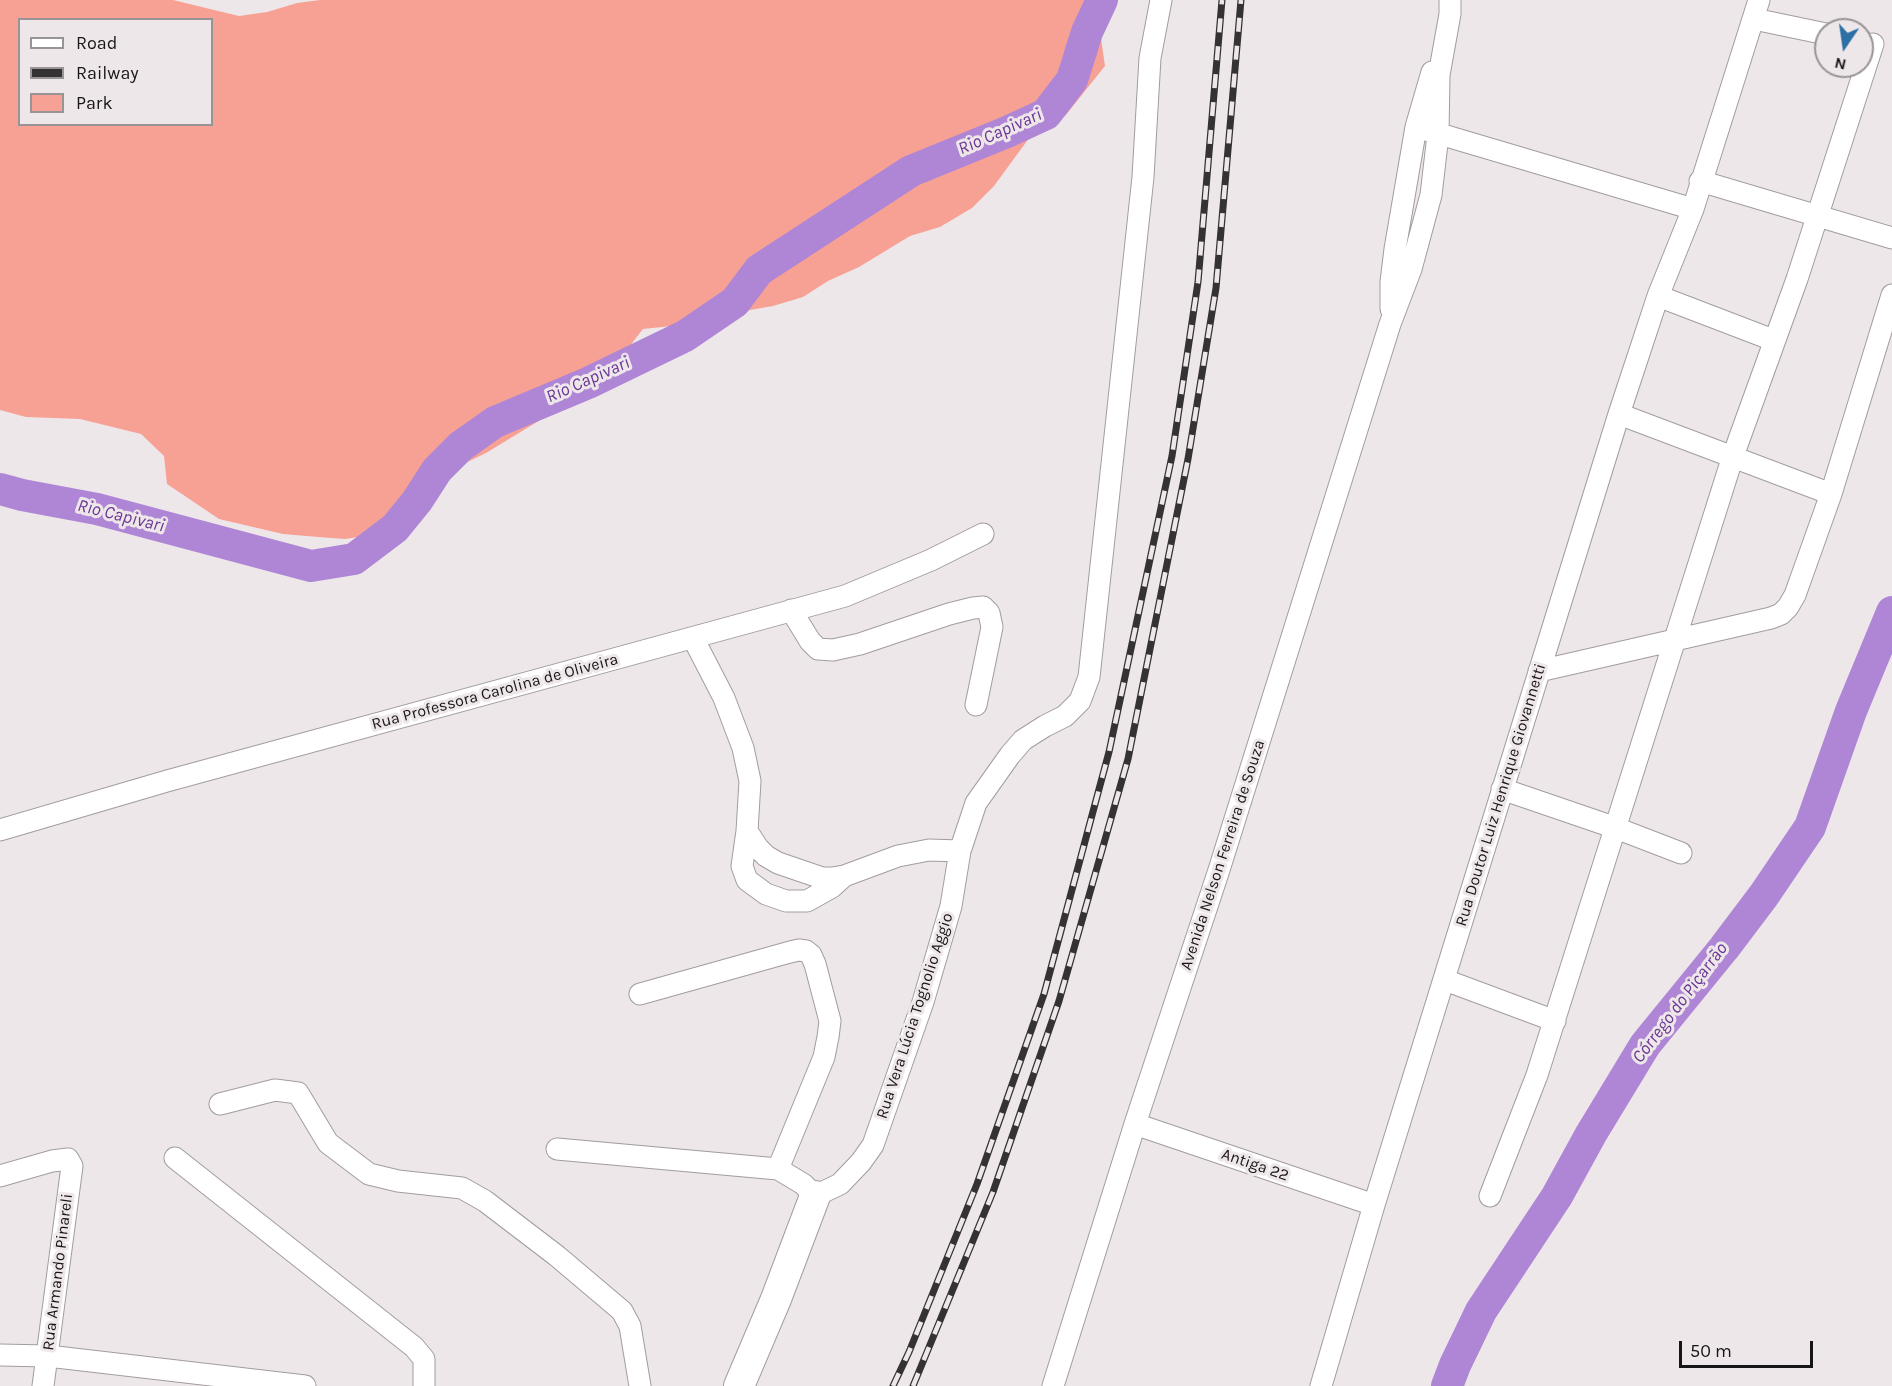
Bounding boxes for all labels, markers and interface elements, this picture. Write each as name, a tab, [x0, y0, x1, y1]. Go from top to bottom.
legend	[18, 18, 213, 126]
north arrow	[1814, 18, 1874, 78]
text: Road	[76, 32, 117, 54]
text: N	[1833, 54, 1848, 75]
text: Railway	[76, 62, 139, 84]
text: Park	[76, 92, 113, 114]
water label: Rio Capivari	[955, 104, 1045, 160]
water label: Rio Capivari	[543, 352, 633, 408]
water label: Rio Capivari	[75, 495, 167, 537]
street label: Rua Professora Carolina de Oliveira	[370, 650, 620, 734]
street label: Rua Doutor Luiz Henrique Giovannetti	[1452, 661, 1550, 929]
street label: Avenida Nelson Ferreira de Souza	[1177, 737, 1269, 973]
street label: Rua Vera Lúcia Tognolio Aggio	[873, 911, 957, 1121]
water label: Córrego do Piçarrão	[1628, 939, 1732, 1067]
street label: Antiga 22	[1219, 1145, 1291, 1185]
street label: Rua Armando Pinareli	[39, 1192, 77, 1352]
scale bar	[1682, 1329, 1816, 1367]
text: 50 m	[1690, 1340, 1732, 1362]

